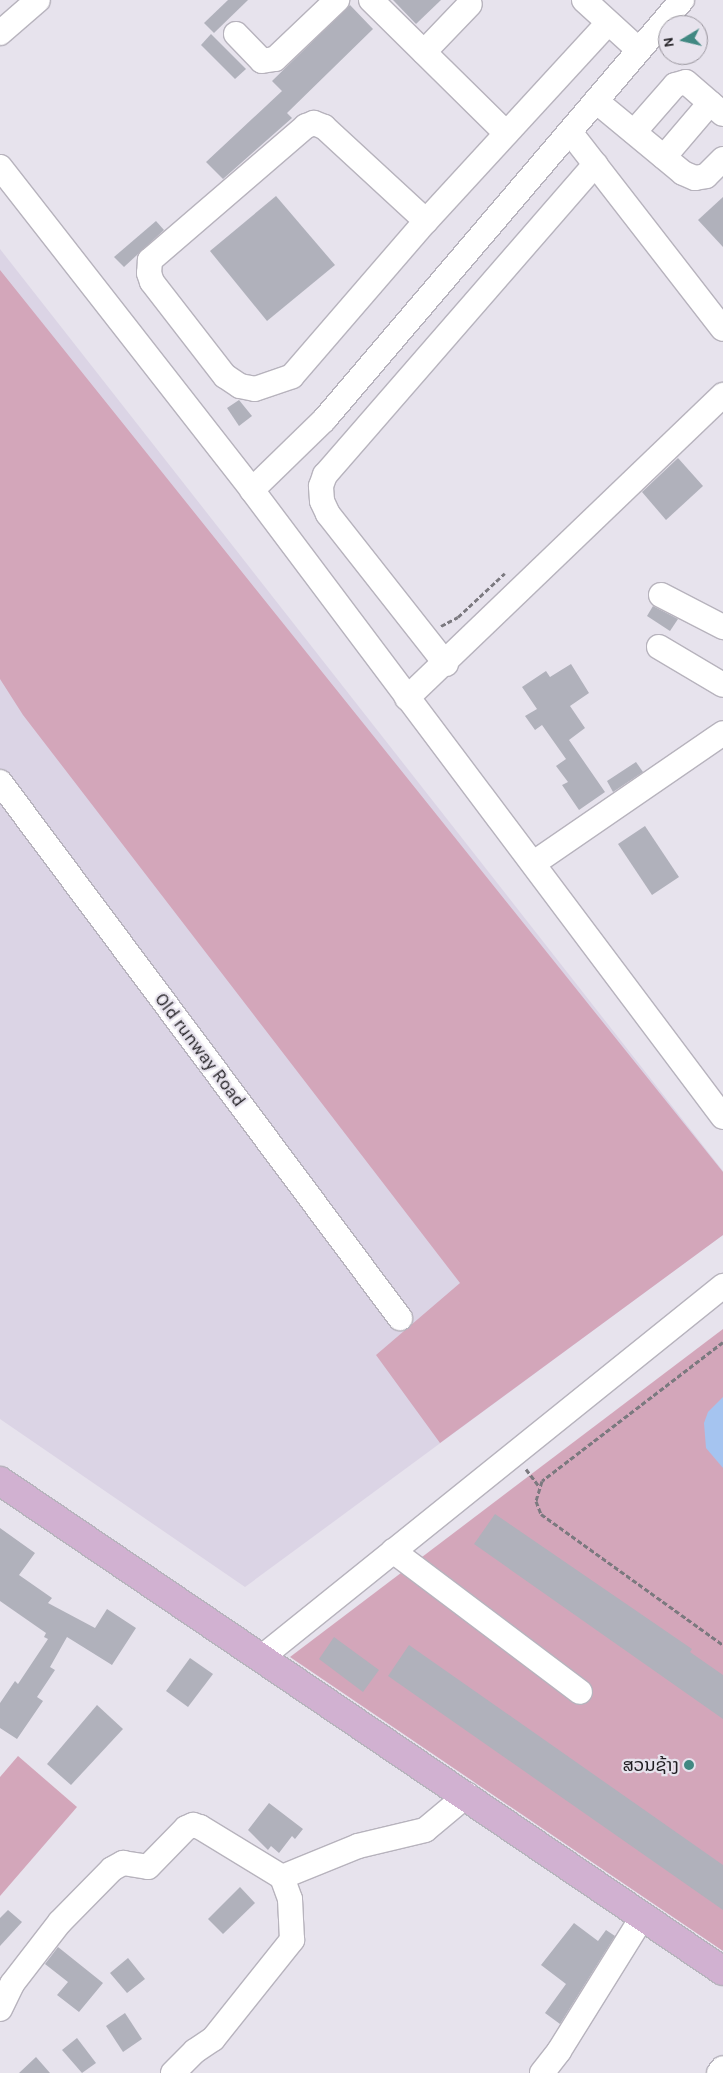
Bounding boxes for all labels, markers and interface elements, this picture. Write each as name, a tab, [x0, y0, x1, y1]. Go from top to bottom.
north arrow	[658, 15, 708, 65]
text: N	[659, 36, 678, 49]
street label: Old runway Road	[150, 989, 250, 1111]
place label: ສວນຊ້າງ	[622, 1754, 679, 1776]
marker: ສວນຊ້າງ	[683, 1759, 695, 1771]

